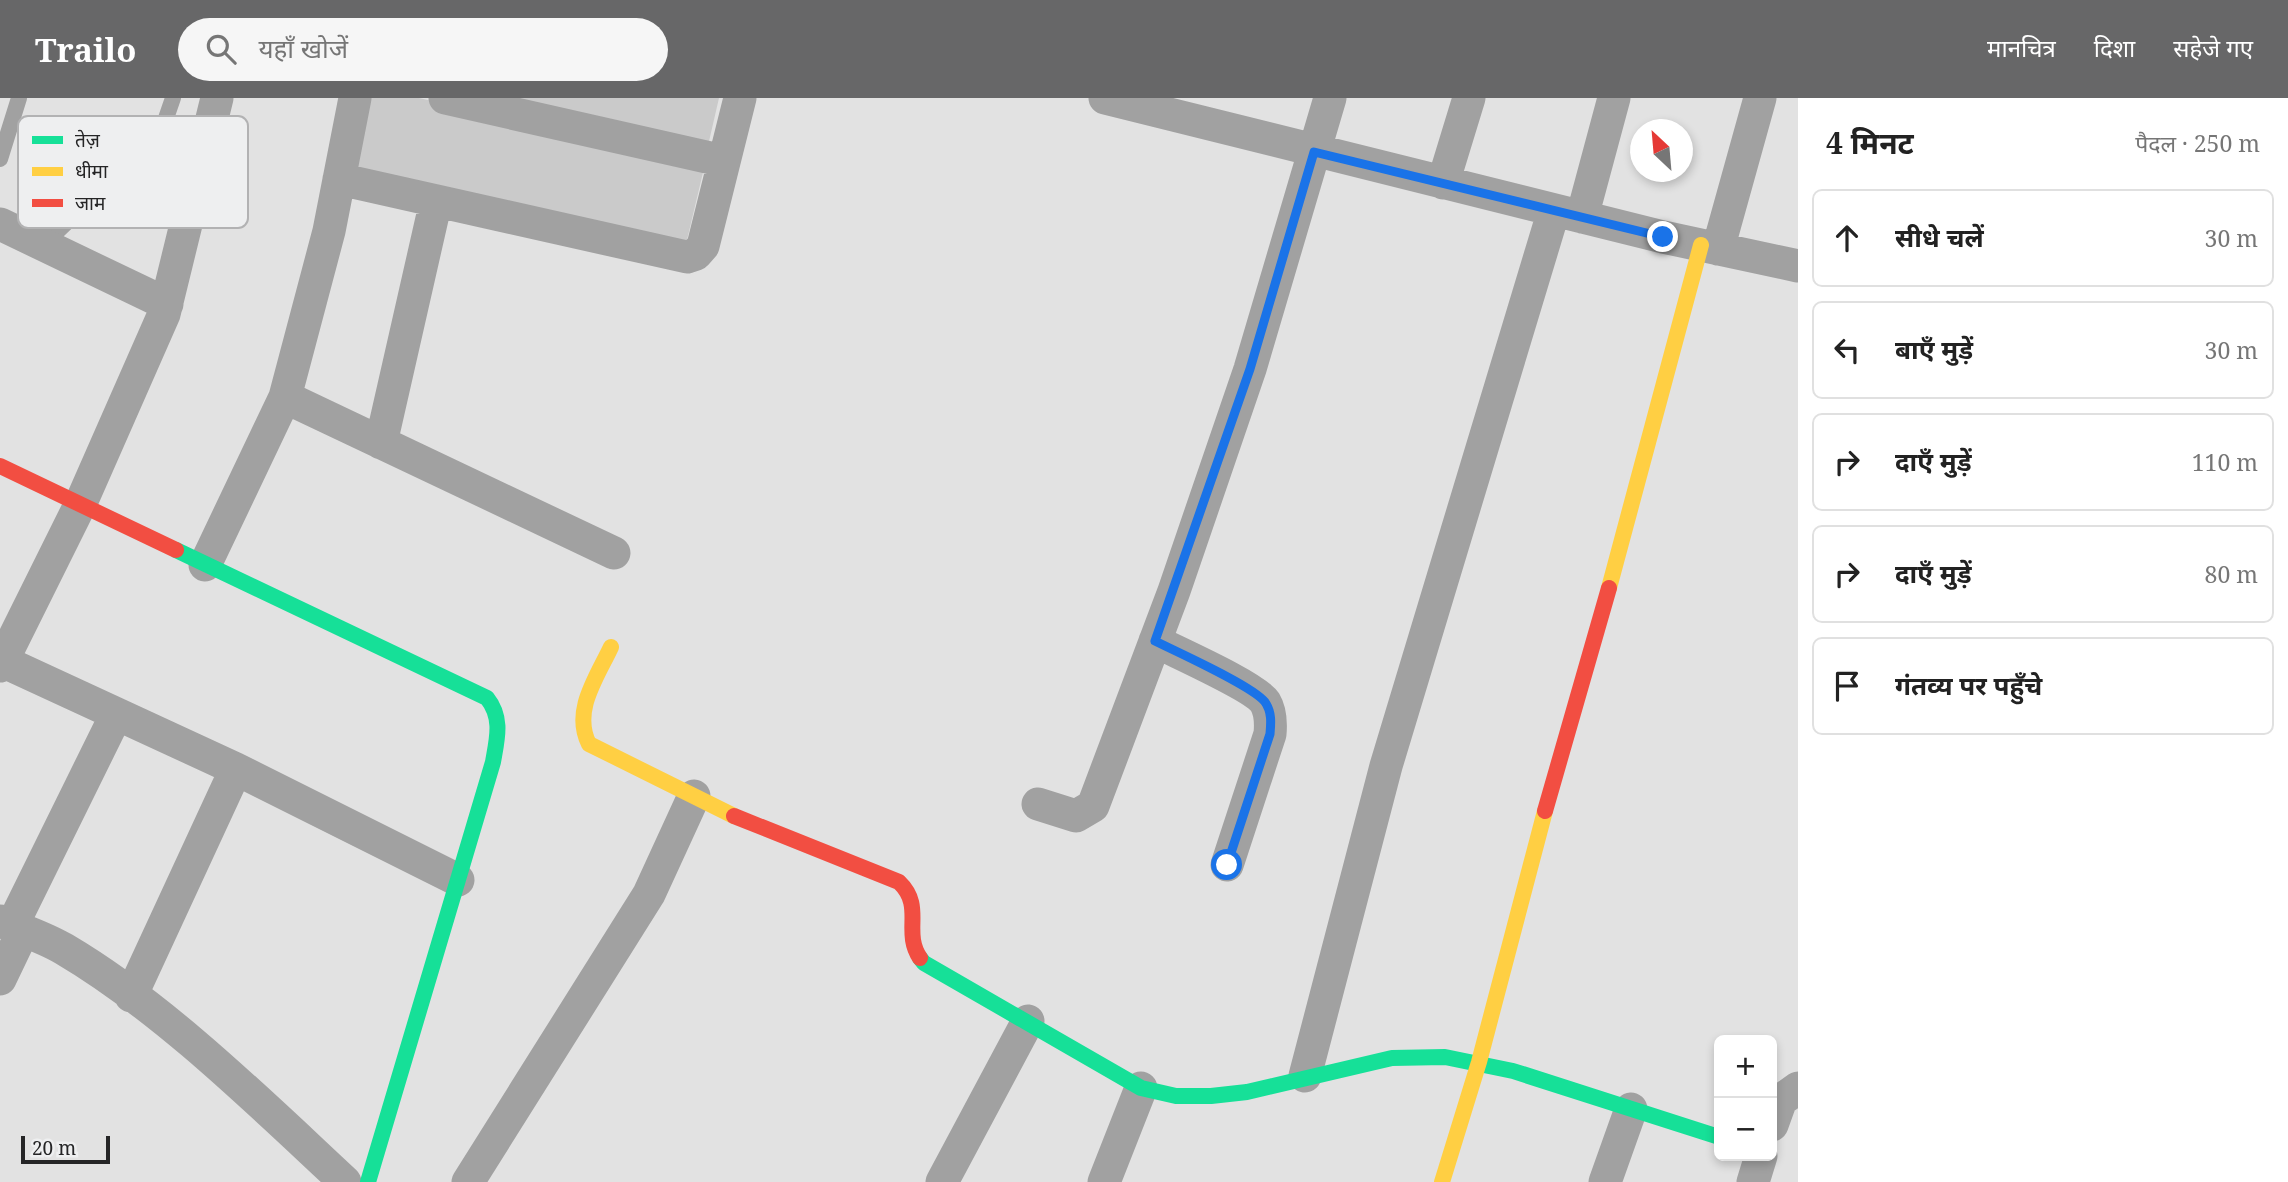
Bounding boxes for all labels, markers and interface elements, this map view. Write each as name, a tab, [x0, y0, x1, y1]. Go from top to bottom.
search box	[178, 18, 668, 81]
text: Trailo	[35, 27, 136, 72]
icon: search	[202, 30, 240, 68]
text: यहाँ खोजें	[258, 30, 348, 66]
text: मानचित्र	[1987, 31, 2056, 64]
text: दिशा	[2094, 31, 2135, 64]
text: सहेजे गए	[2173, 31, 2253, 64]
legend	[18, 116, 248, 228]
north arrow	[1630, 119, 1693, 182]
text: 4 मिनट	[1826, 122, 1914, 163]
text: तेज़	[75, 127, 101, 153]
text: पैदल · 250 m	[2135, 127, 2260, 159]
text: धीमा	[75, 158, 109, 184]
text: जाम	[75, 190, 106, 216]
icon: ahead	[1828, 219, 1866, 257]
text: सीधे चलें	[1895, 219, 1984, 255]
route end	[1647, 221, 1678, 252]
text: 30 m	[2205, 222, 2258, 254]
icon: left	[1828, 331, 1866, 369]
text: बाएँ मुड़ें	[1895, 331, 1973, 367]
text: 30 m	[2205, 334, 2258, 366]
icon: right	[1828, 443, 1866, 481]
text: दाएँ मुड़ें	[1895, 443, 1972, 479]
text: 110 m	[2192, 446, 2258, 478]
icon: right	[1828, 555, 1866, 593]
text: दाएँ मुड़ें	[1895, 555, 1972, 591]
text: 80 m	[2205, 558, 2258, 590]
icon: arrive	[1828, 667, 1866, 705]
text: गंतव्य पर पहुँचे	[1895, 667, 2042, 703]
route start	[1211, 849, 1242, 880]
map controls	[1714, 1035, 1777, 1161]
button: +	[1714, 1035, 1777, 1098]
button: −	[1714, 1098, 1777, 1161]
scale bar	[21, 1133, 110, 1165]
text: 20 m	[32, 1135, 76, 1161]

